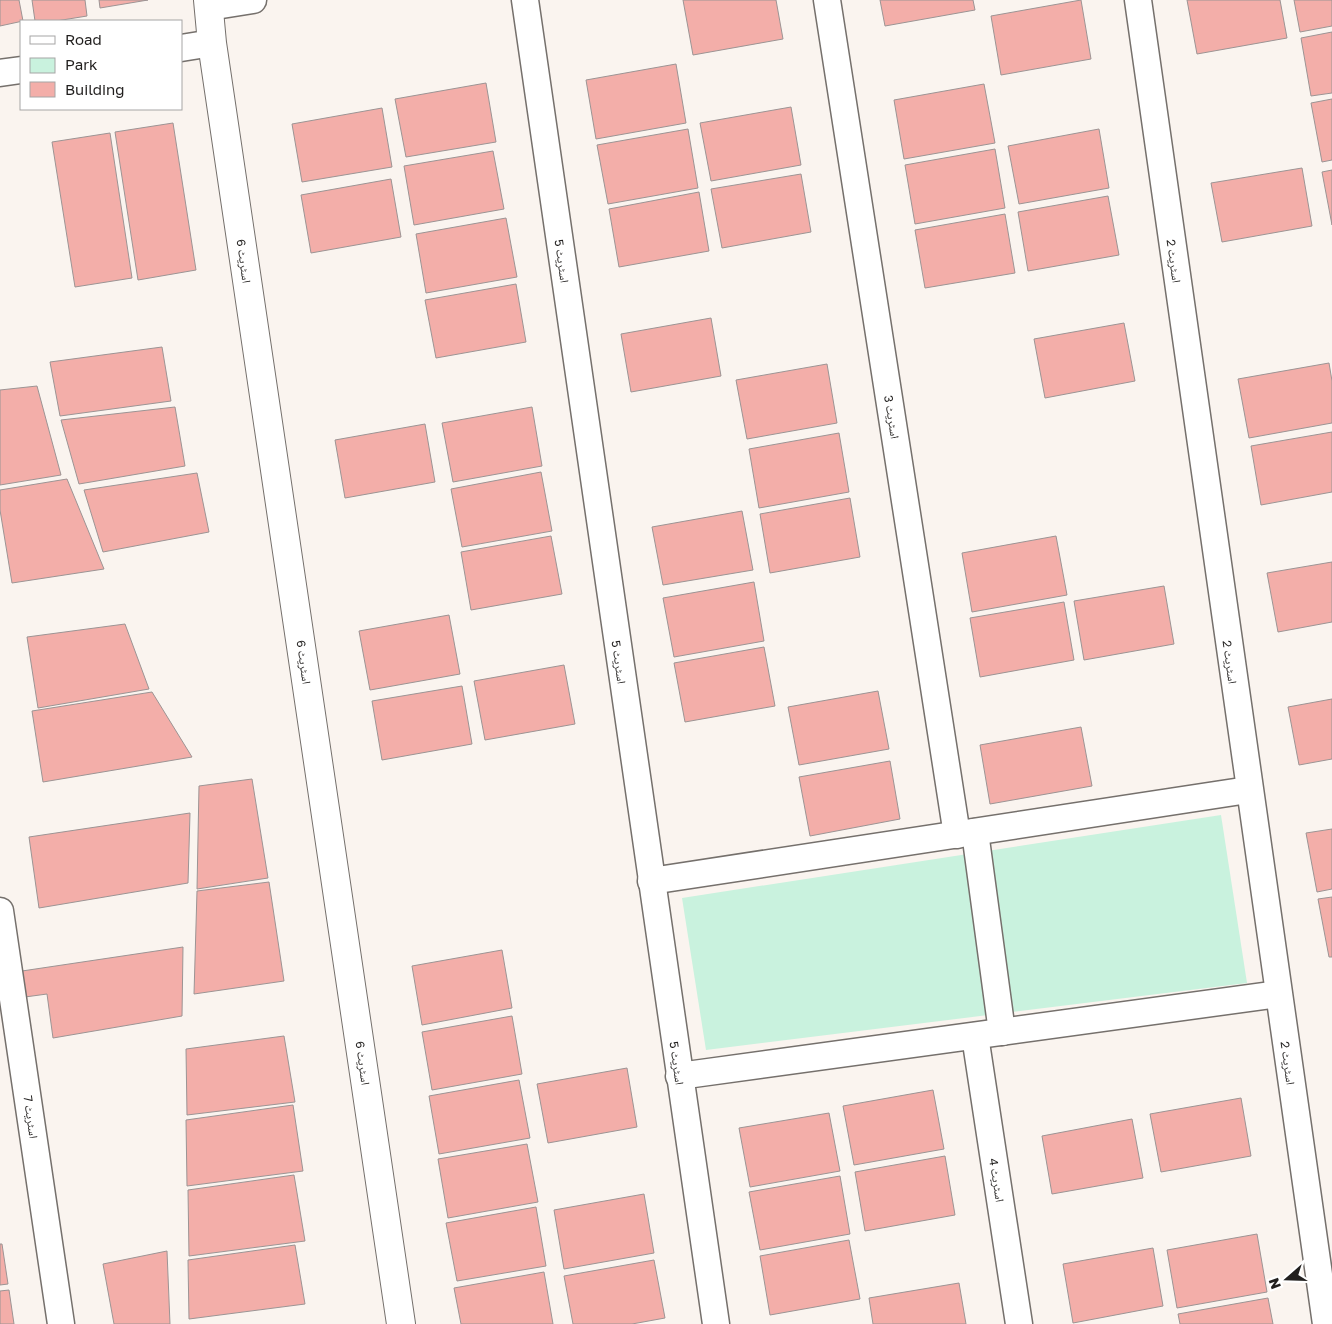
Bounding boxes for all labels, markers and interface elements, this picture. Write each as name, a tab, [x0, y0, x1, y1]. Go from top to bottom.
legend	[20, 20, 182, 110]
text: Road	[65, 30, 102, 48]
text: Park	[65, 55, 98, 73]
text: Building	[65, 80, 125, 98]
street label: اسٹریٹ 6	[233, 238, 255, 284]
street label: اسٹریٹ 5	[551, 238, 572, 284]
street label: اسٹریٹ 2	[1163, 238, 1184, 284]
street label: اسٹریٹ 3	[881, 394, 903, 440]
street label: اسٹریٹ 6	[293, 639, 315, 685]
street label: اسٹریٹ 5	[608, 639, 629, 685]
street label: اسٹریٹ 2	[1219, 639, 1240, 685]
street label: اسٹریٹ 6	[352, 1040, 374, 1086]
street label: اسٹریٹ 5	[666, 1040, 687, 1086]
street label: اسٹریٹ 2	[1277, 1040, 1298, 1086]
street label: اسٹریٹ 7	[20, 1095, 41, 1140]
street label: اسٹریٹ 4	[986, 1157, 1008, 1203]
north arrow	[1262, 1254, 1312, 1304]
text: N	[1265, 1276, 1284, 1292]

